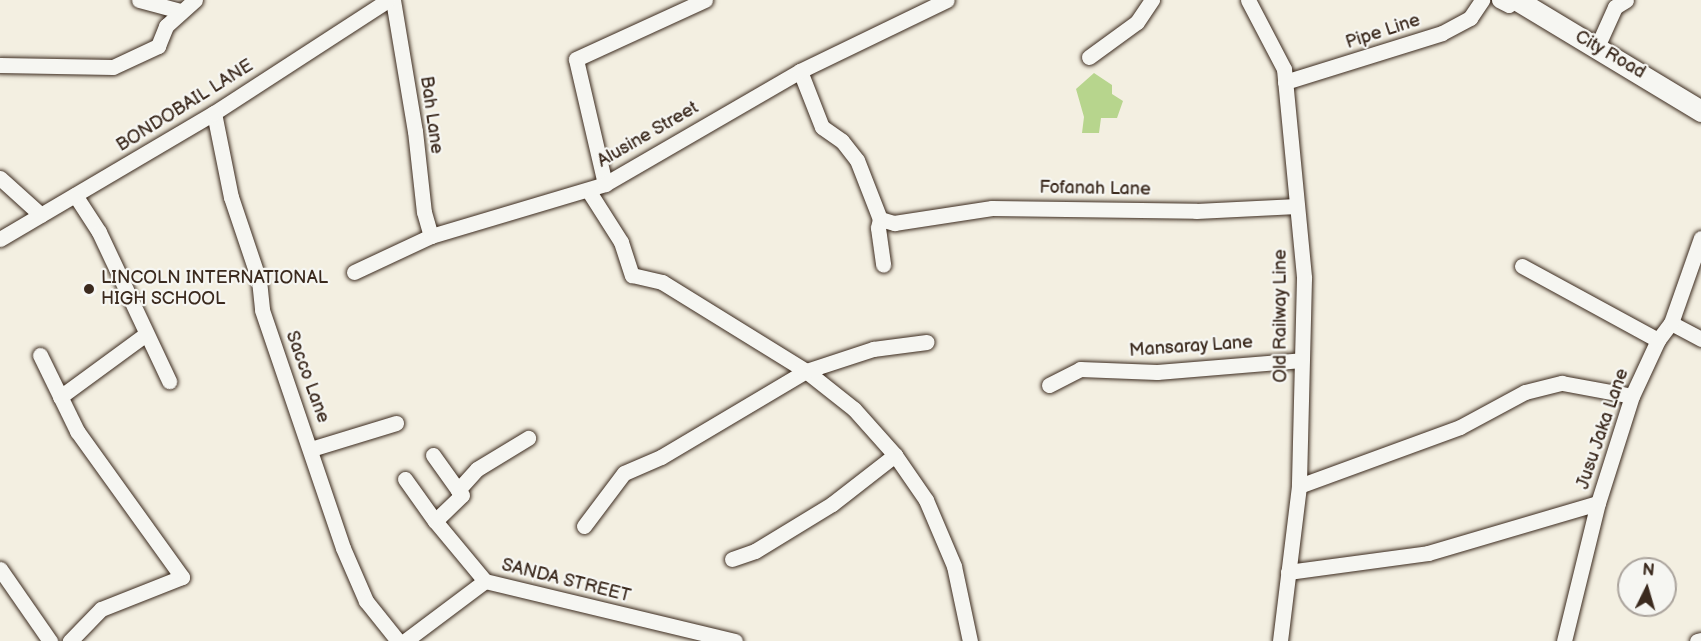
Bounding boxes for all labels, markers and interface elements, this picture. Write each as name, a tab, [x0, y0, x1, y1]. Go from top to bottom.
street label: Pipe Line	[1343, 10, 1423, 54]
street label: City Road	[1570, 26, 1650, 84]
street label: BONDOBAIL LANE	[113, 55, 257, 157]
street label: Bah Lane	[415, 75, 447, 155]
street label: Alusine Street	[594, 97, 702, 173]
street label: Fofanah Lane	[1039, 177, 1151, 201]
street label: Old Railway Line	[1270, 249, 1292, 383]
place label: LINCOLN INTERNATIONAL HIGH SCHOOL	[101, 268, 328, 310]
marker: LINCOLN INTERNATIONAL HIGH SCHOOL	[82, 282, 96, 296]
street label: Sacco Lane	[280, 328, 334, 426]
street label: Mansaray Lane	[1128, 332, 1254, 362]
street label: Jusu Jaka Lane	[1572, 366, 1634, 492]
street label: SANDA STREET	[499, 554, 633, 608]
north arrow	[1617, 557, 1677, 617]
text: N	[1642, 561, 1655, 581]

